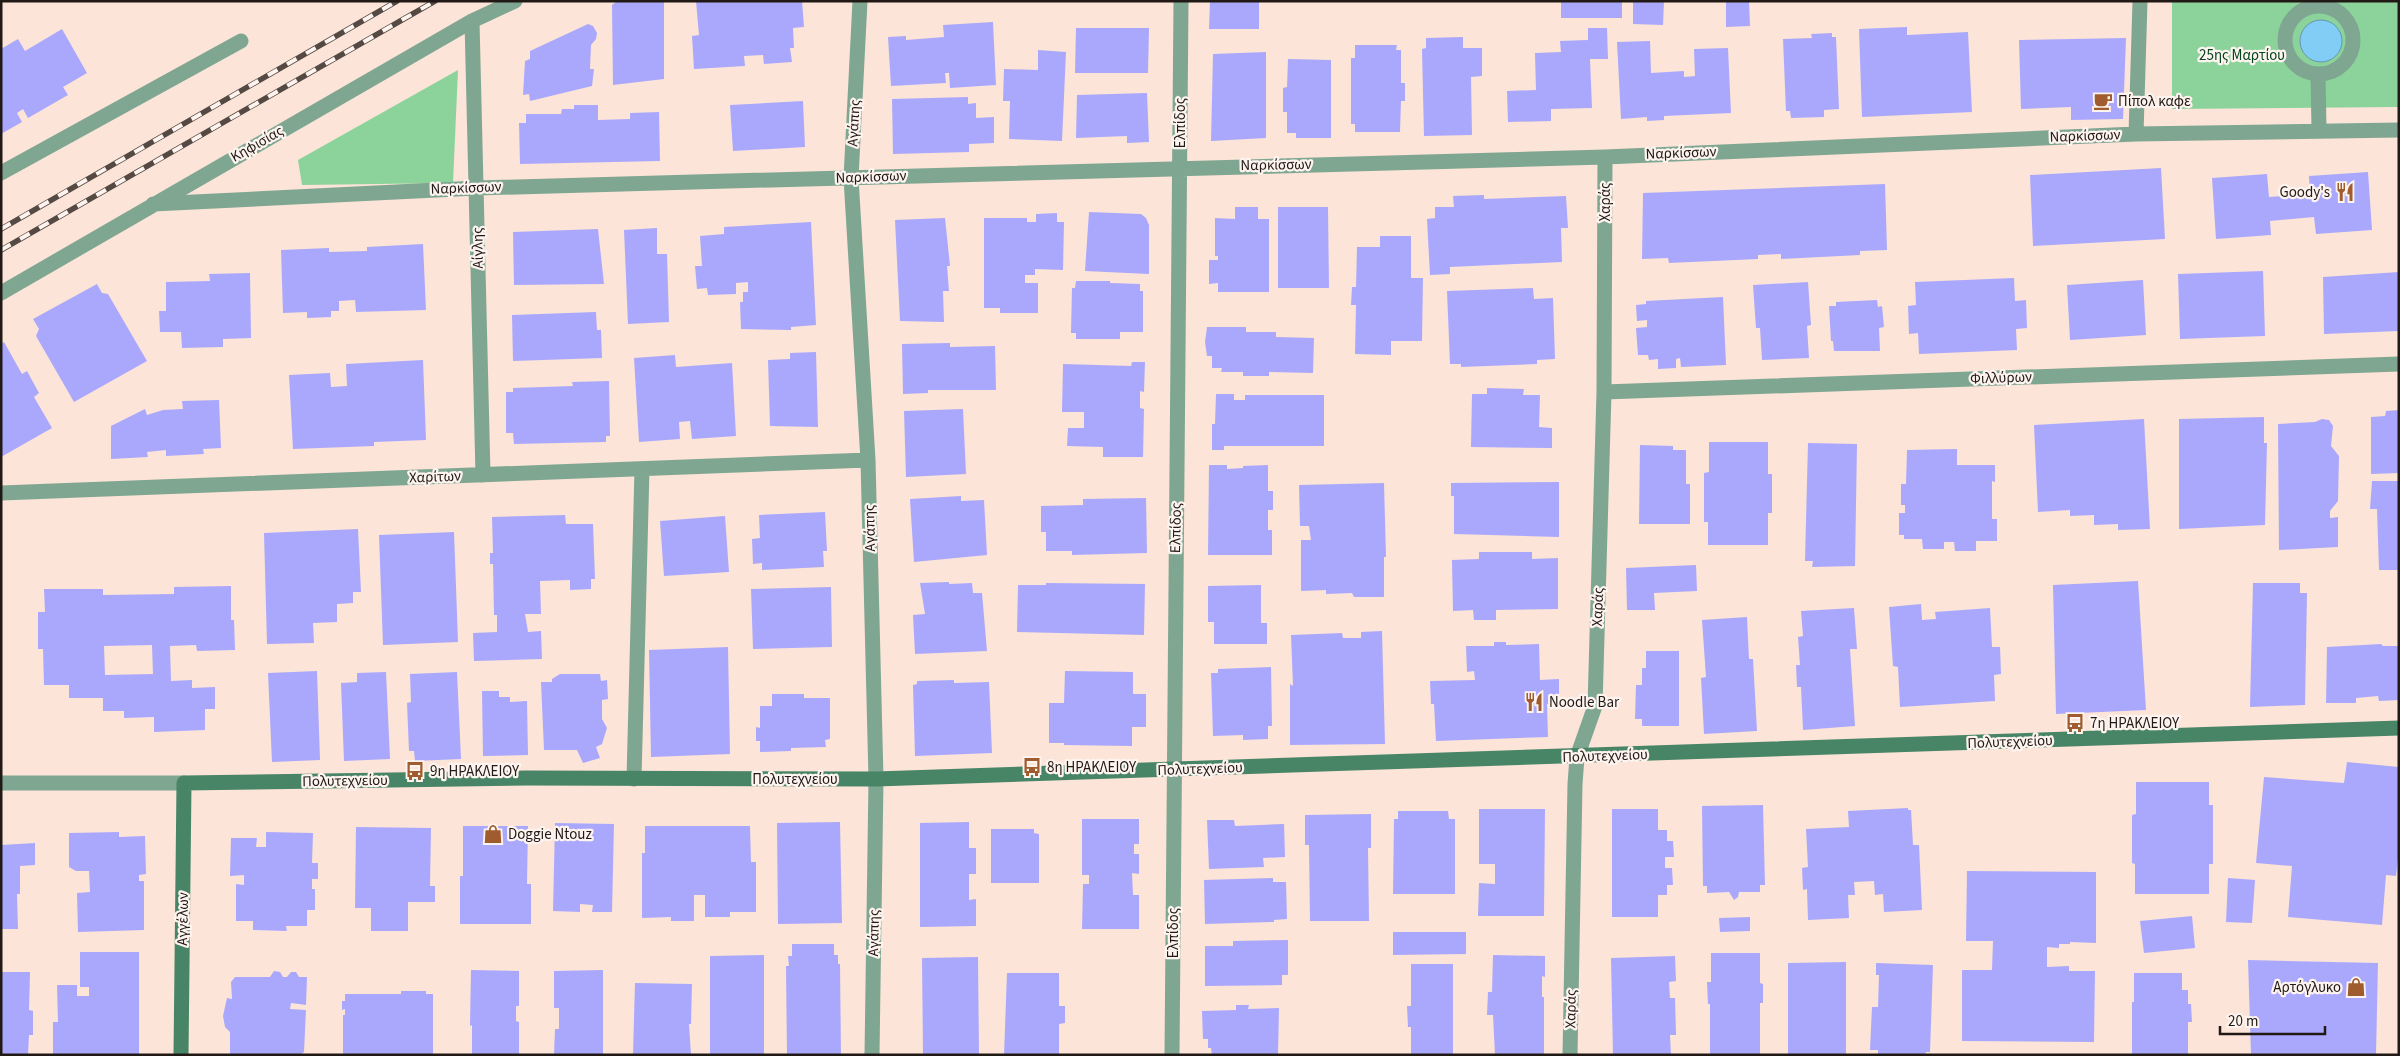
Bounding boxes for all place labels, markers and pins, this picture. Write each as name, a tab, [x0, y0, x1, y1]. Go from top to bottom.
cafe icon: Πίπολ καφε	[2092, 90, 2114, 112]
place label: Πίπολ καφε	[2118, 91, 2191, 112]
restaurant icon: Goody's	[2334, 181, 2356, 203]
place label: Goody's	[2279, 182, 2330, 203]
restaurant icon: Noodle Bar	[1523, 691, 1545, 713]
place label: Noodle Bar	[1549, 692, 1620, 713]
bus stop icon: 7η ΗΡΑΚΛΕΙΟΥ	[2064, 712, 2086, 734]
place label: 7η ΗΡΑΚΛΕΙΟΥ	[2090, 713, 2180, 734]
bus stop icon: 8η ΗΡΑΚΛΕΙΟΥ	[1021, 756, 1043, 778]
place label: 8η ΗΡΑΚΛΕΙΟΥ	[1047, 757, 1137, 778]
bus stop icon: 9η ΗΡΑΚΛΕΙΟΥ	[404, 760, 426, 782]
place label: 9η ΗΡΑΚΛΕΙΟΥ	[430, 761, 520, 782]
shop icon: Doggie Ntouz	[482, 823, 504, 845]
place label: Doggie Ntouz	[508, 824, 592, 845]
shop icon: Αρτόγλυκο	[2345, 976, 2367, 998]
place label: Αρτόγλυκο	[2273, 977, 2341, 998]

